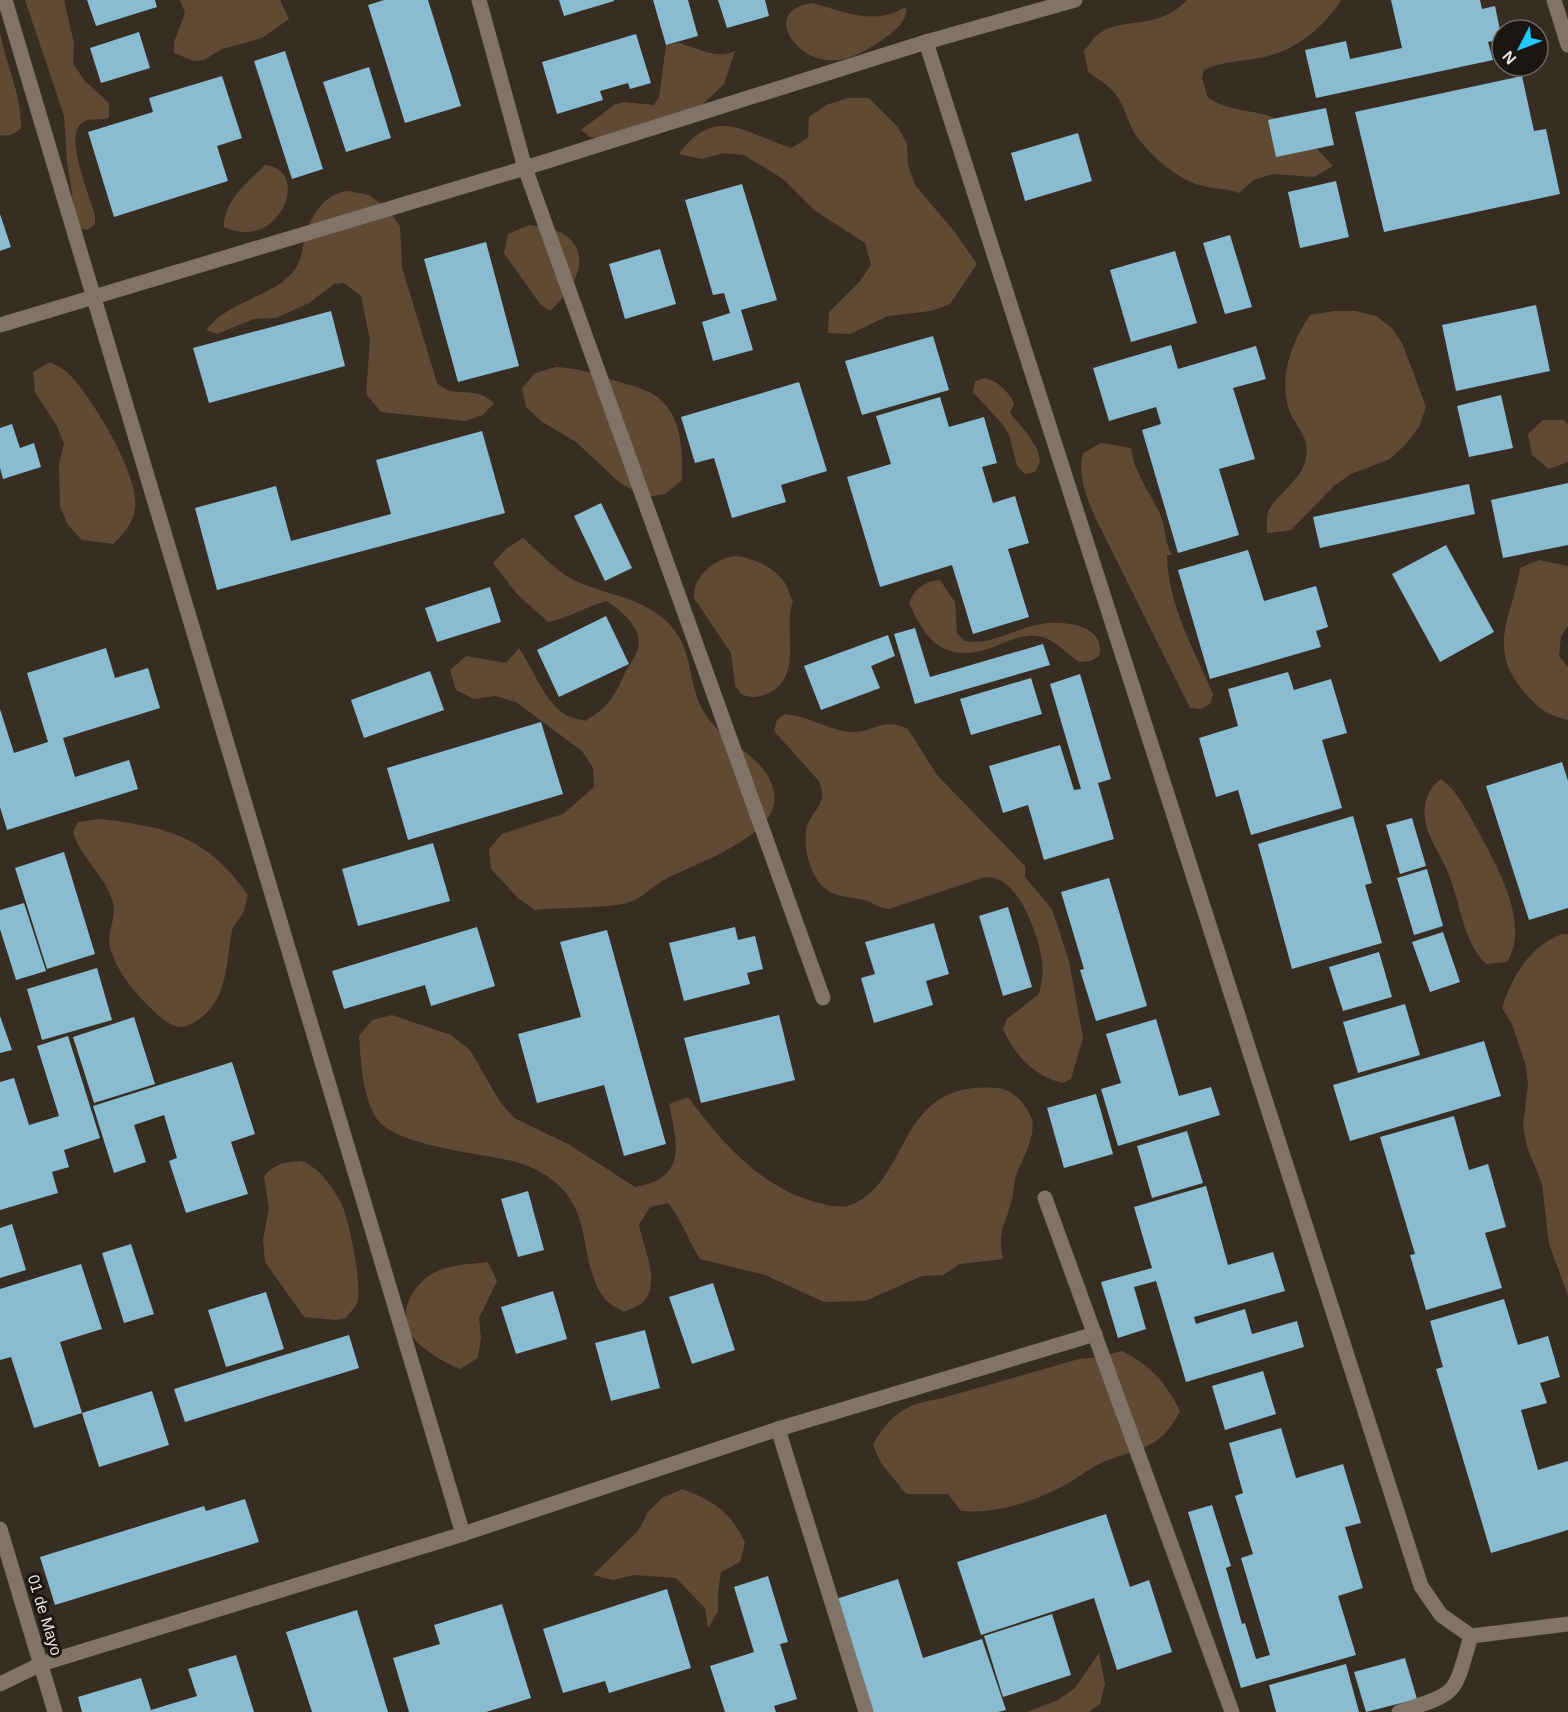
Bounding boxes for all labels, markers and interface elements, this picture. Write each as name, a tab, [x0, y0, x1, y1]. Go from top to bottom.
north arrow	[1490, 18, 1550, 78]
text: N	[1499, 48, 1519, 68]
street label: 01 de Mayo	[25, 1573, 65, 1658]

